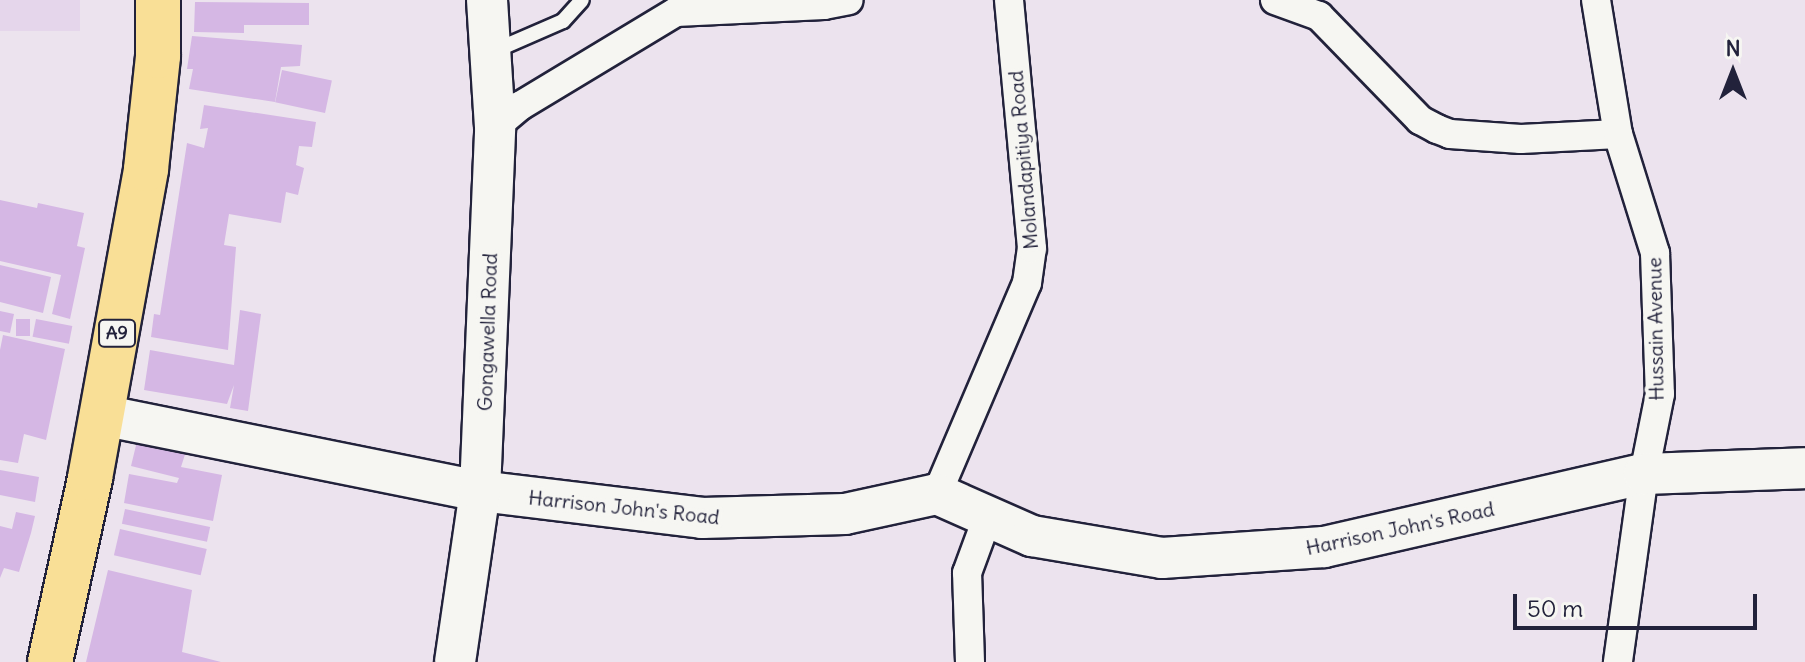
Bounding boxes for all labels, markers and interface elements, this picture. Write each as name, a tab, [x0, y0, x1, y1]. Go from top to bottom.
north arrow	[1693, 32, 1773, 112]
text: N	[1725, 34, 1741, 62]
street label: Molandapitiya Road	[1003, 70, 1043, 250]
street label: Gongawella Road	[472, 252, 502, 412]
street label: Hussain Avenue	[1642, 257, 1668, 401]
road number: A9	[97, 319, 137, 347]
street label: Harrison John's Road	[527, 485, 721, 529]
street label: Harrison John's Road	[1304, 496, 1496, 560]
scale bar	[1517, 578, 1761, 628]
text: 50 m	[1527, 593, 1583, 623]

